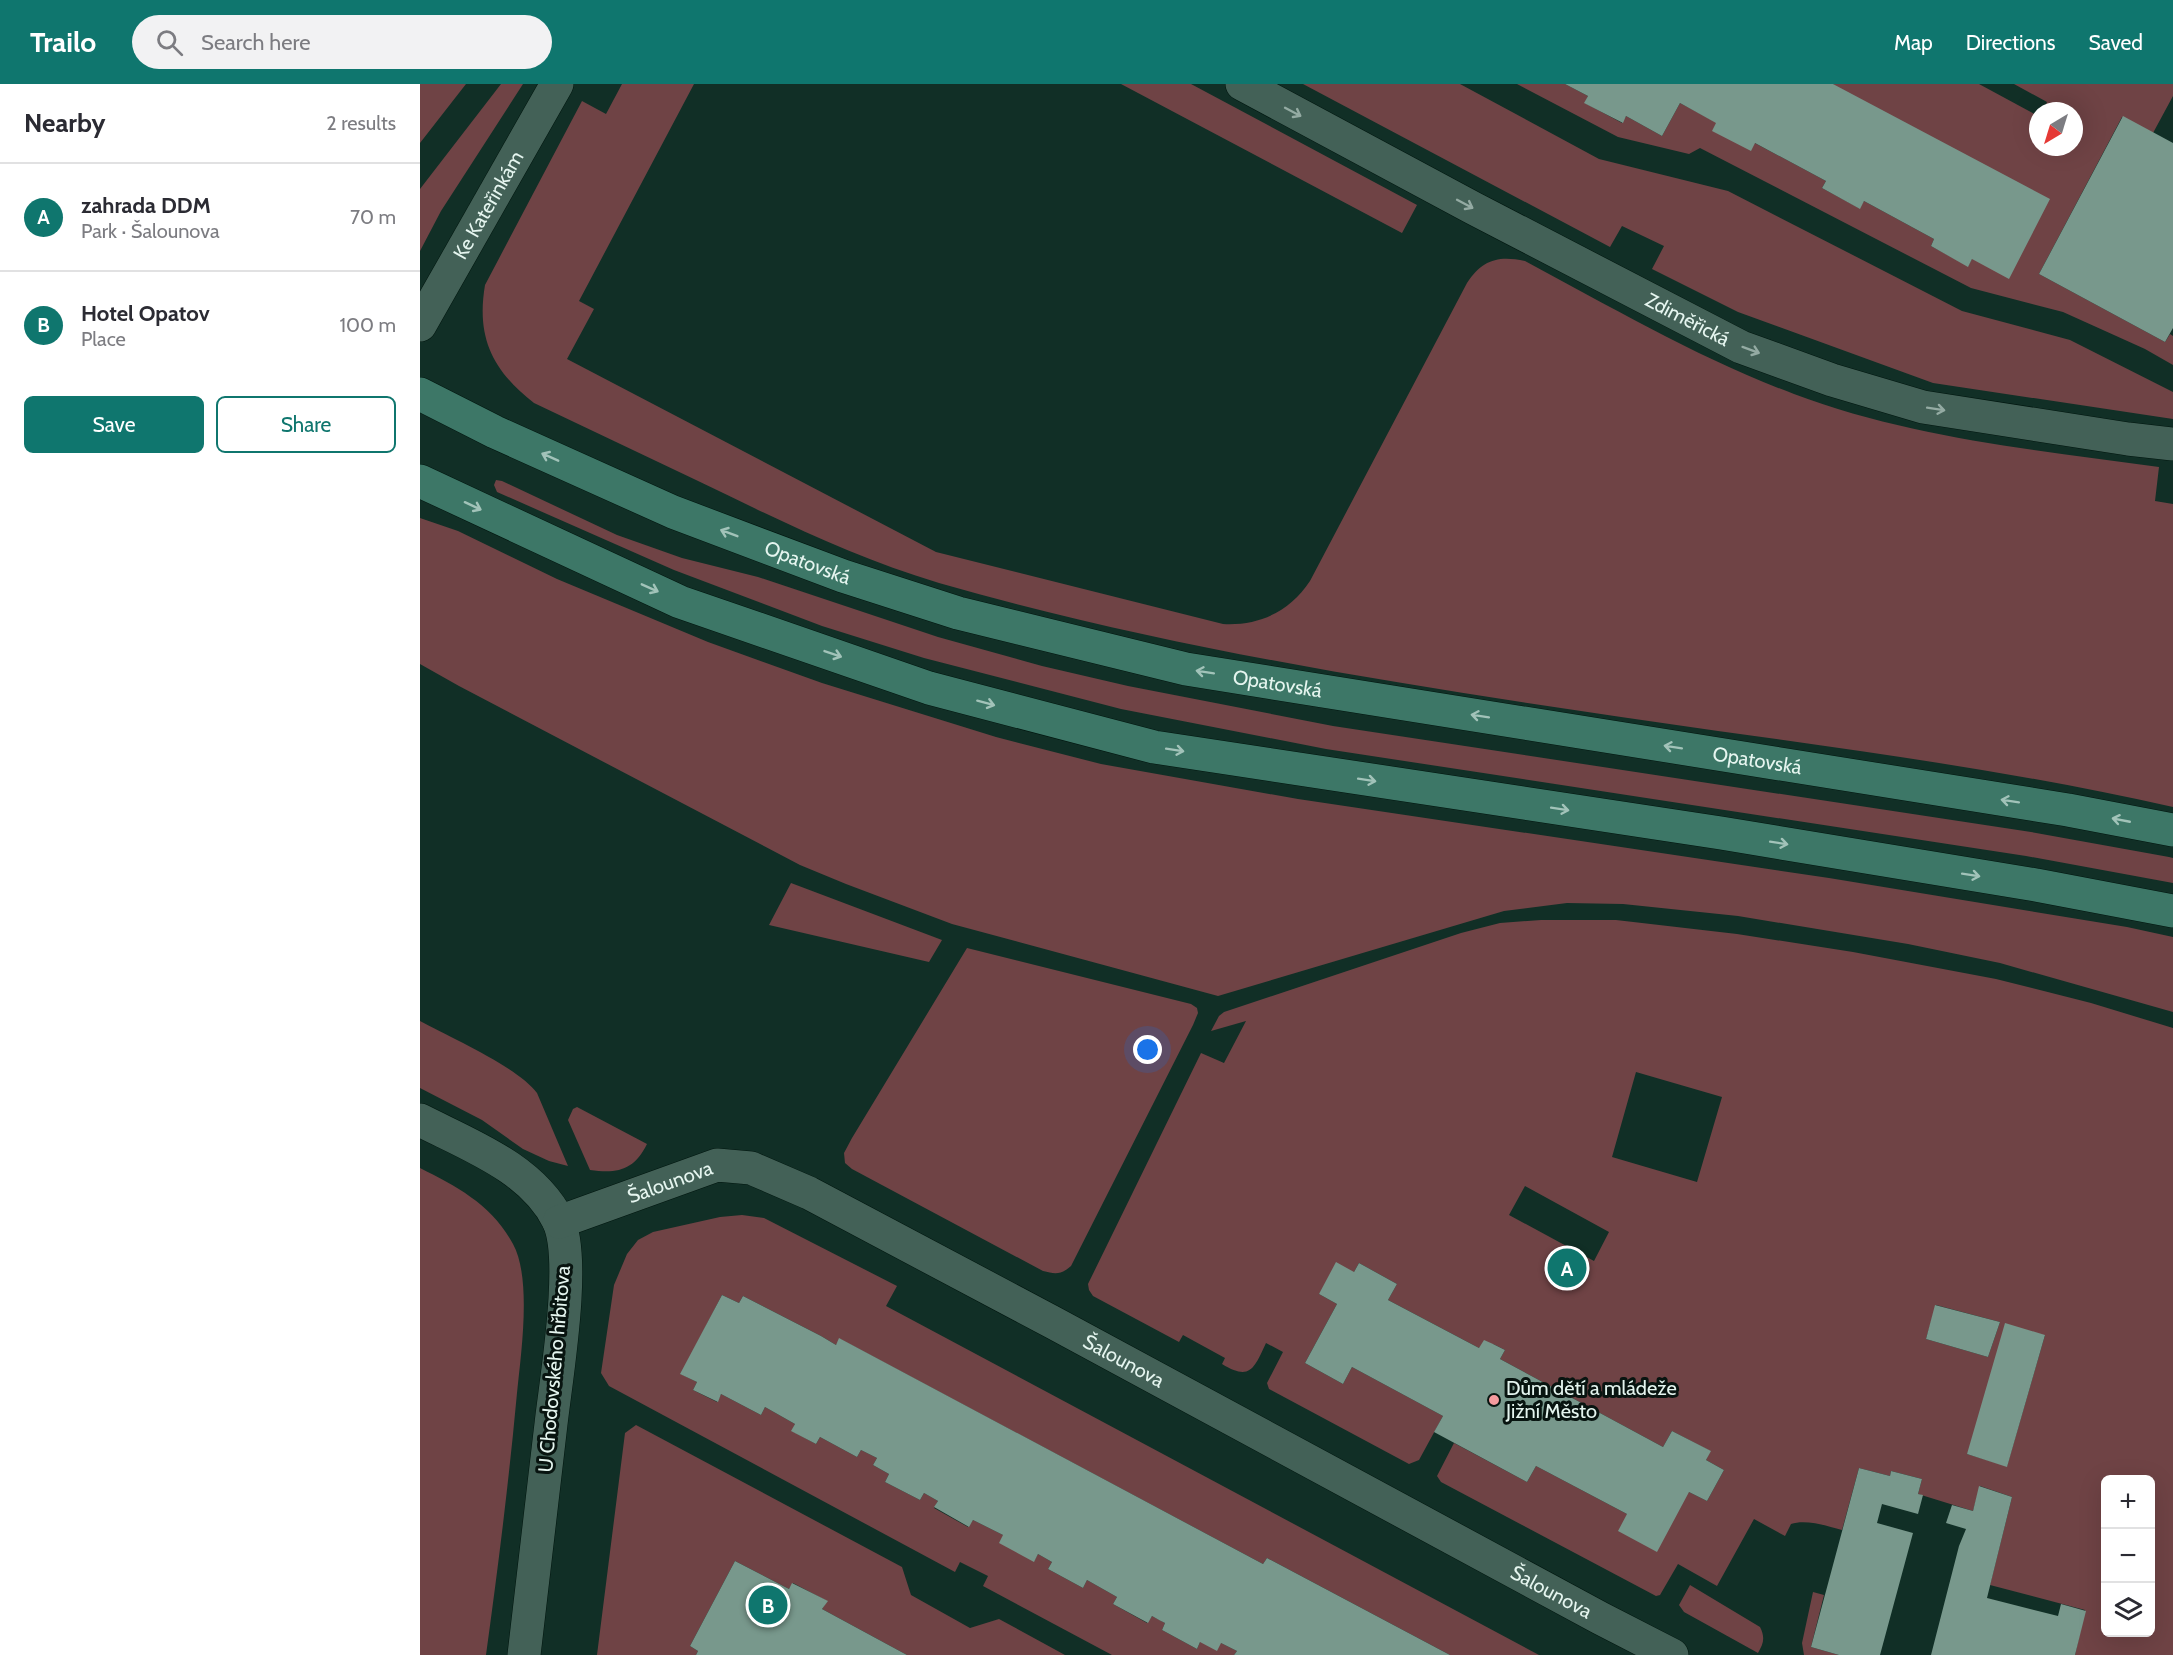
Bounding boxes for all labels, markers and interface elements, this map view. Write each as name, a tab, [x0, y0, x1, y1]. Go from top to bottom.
search box	[132, 15, 552, 69]
text: Trailo	[30, 25, 96, 59]
icon: search	[153, 26, 186, 59]
text: Search here	[201, 29, 310, 56]
text: Map	[1894, 30, 1933, 55]
text: Directions	[1966, 30, 2055, 55]
text: Saved	[2088, 30, 2143, 55]
north arrow	[2029, 102, 2083, 156]
one-way arrow	[1284, 106, 1301, 118]
text: Nearby	[24, 107, 105, 139]
text: 2 results	[326, 111, 396, 135]
street label: Ke Kateřinkám	[448, 147, 528, 263]
text: zahrada DDM	[81, 192, 211, 219]
one-way arrow	[1456, 198, 1474, 210]
text: A	[37, 205, 50, 229]
text: 70 m	[350, 205, 396, 229]
text: Park · Šalounova	[81, 219, 220, 243]
street label: Zdiměřická	[1641, 288, 1734, 351]
text: Hotel Opatov	[81, 300, 210, 327]
text: B	[37, 313, 50, 337]
text: 100 m	[340, 313, 396, 337]
text: Place	[81, 327, 126, 351]
one-way arrow	[1741, 345, 1760, 356]
button: Save	[24, 396, 204, 453]
button: Share	[216, 396, 396, 453]
one-way arrow	[1926, 404, 1946, 415]
one-way arrow	[542, 450, 560, 462]
one-way arrow	[463, 501, 481, 513]
one-way arrow	[721, 527, 739, 538]
street label: Opatovská	[761, 536, 854, 590]
one-way arrow	[640, 583, 659, 594]
one-way arrow	[823, 650, 842, 661]
street label: Opatovská	[1231, 665, 1324, 703]
one-way arrow	[1195, 666, 1215, 677]
one-way arrow	[976, 697, 995, 709]
one-way arrow	[1471, 710, 1490, 721]
one-way arrow	[1663, 741, 1683, 752]
street label: Opatovská	[1711, 741, 1804, 779]
one-way arrow	[1164, 745, 1184, 756]
one-way arrow	[1357, 774, 1377, 785]
one-way arrow	[2001, 795, 2021, 806]
one-way arrow	[1550, 803, 1570, 814]
one-way arrow	[2111, 814, 2131, 825]
one-way arrow	[1768, 837, 1788, 848]
one-way arrow	[1961, 869, 1980, 880]
your location	[1133, 1035, 1162, 1064]
street label: Šalounova	[624, 1155, 716, 1208]
pin: A	[1548, 1246, 1586, 1290]
street label: U Chodovského hřbitova	[533, 1264, 575, 1473]
street label: Šalounova	[1079, 1329, 1169, 1393]
place label: Dům dětí a mládeže Jižní Město	[1505, 1376, 1677, 1423]
marker: Dům dětí a mládeže Jižní Město	[1487, 1393, 1501, 1407]
map controls	[2101, 1475, 2155, 1637]
button: +	[2101, 1475, 2155, 1529]
button: −	[2101, 1529, 2155, 1583]
street label: Šalounova	[1507, 1560, 1597, 1624]
pin: B	[748, 1582, 788, 1628]
button: layers	[2101, 1583, 2155, 1637]

